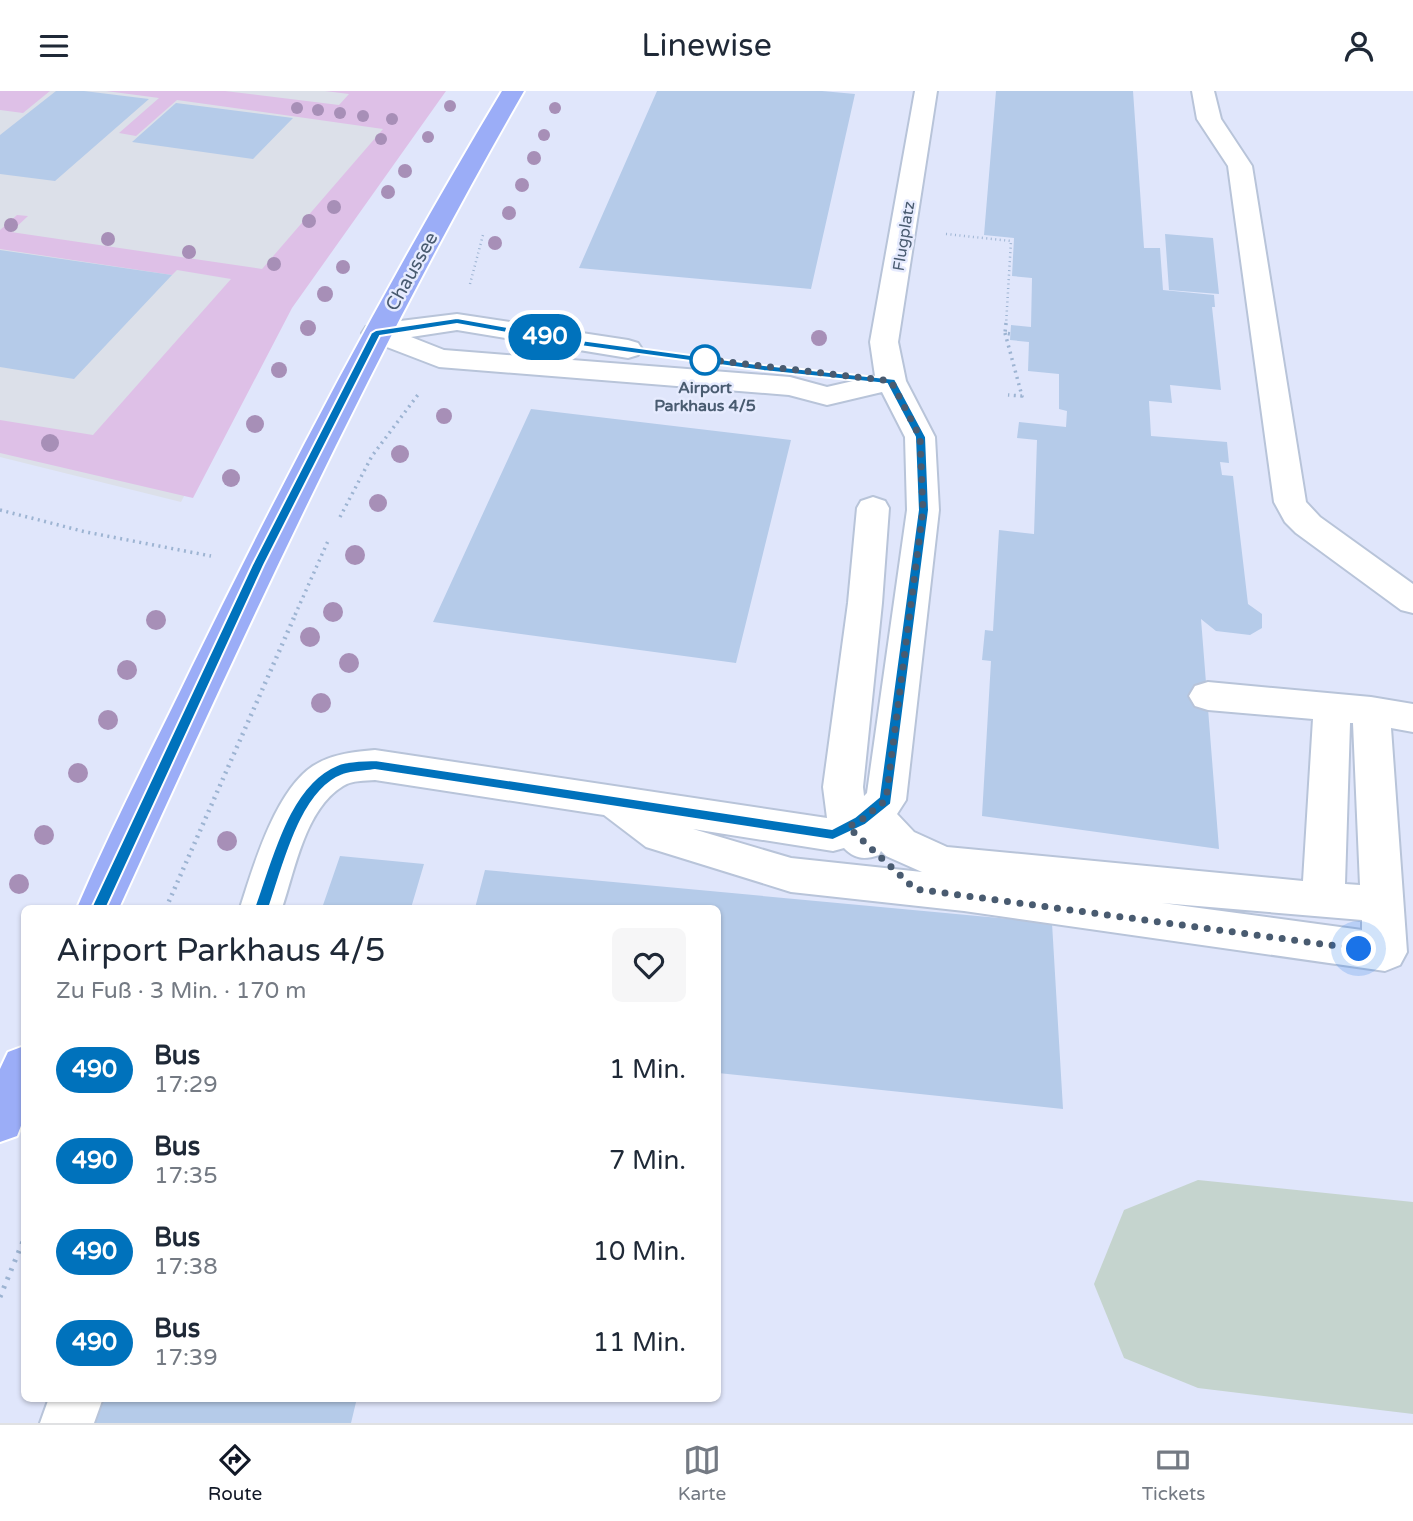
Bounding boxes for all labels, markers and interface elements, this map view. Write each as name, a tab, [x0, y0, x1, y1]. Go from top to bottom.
icon: menu	[35, 27, 73, 65]
text: Linewise	[641, 27, 772, 65]
icon: person	[1340, 27, 1378, 65]
street label: Flugplatz	[889, 200, 919, 272]
street label: Chaussee	[381, 228, 443, 315]
line badge: 490	[505, 314, 585, 360]
text: 490	[522, 322, 568, 351]
marker: Airport Parkhaus 4/5	[690, 345, 720, 375]
place label: Airport Parkhaus 4/5	[654, 378, 756, 416]
button: heart	[612, 928, 686, 1002]
text: Airport Parkhaus 4/5	[56, 931, 386, 970]
your location	[1341, 931, 1376, 966]
text: Zu Fuß · 3 Min. · 170 m	[56, 977, 306, 1005]
text: Bus	[154, 1040, 200, 1071]
text: 1 Min.	[609, 1054, 686, 1085]
text: 490	[72, 1055, 117, 1084]
text: 17:29	[154, 1071, 218, 1099]
text: Bus	[154, 1131, 200, 1162]
text: 7 Min.	[609, 1145, 686, 1176]
text: 490	[72, 1146, 117, 1175]
text: 17:35	[154, 1162, 218, 1190]
text: Bus	[154, 1222, 200, 1253]
text: 10 Min.	[593, 1236, 686, 1267]
text: 490	[72, 1237, 117, 1266]
text: 17:38	[154, 1253, 218, 1281]
text: Bus	[154, 1313, 200, 1344]
text: 11 Min.	[593, 1327, 686, 1358]
text: 490	[72, 1328, 117, 1357]
text: 17:39	[154, 1344, 218, 1372]
tab: Route	[208, 1441, 262, 1505]
tab: Karte	[678, 1441, 726, 1505]
tab: Tickets	[1142, 1441, 1205, 1505]

